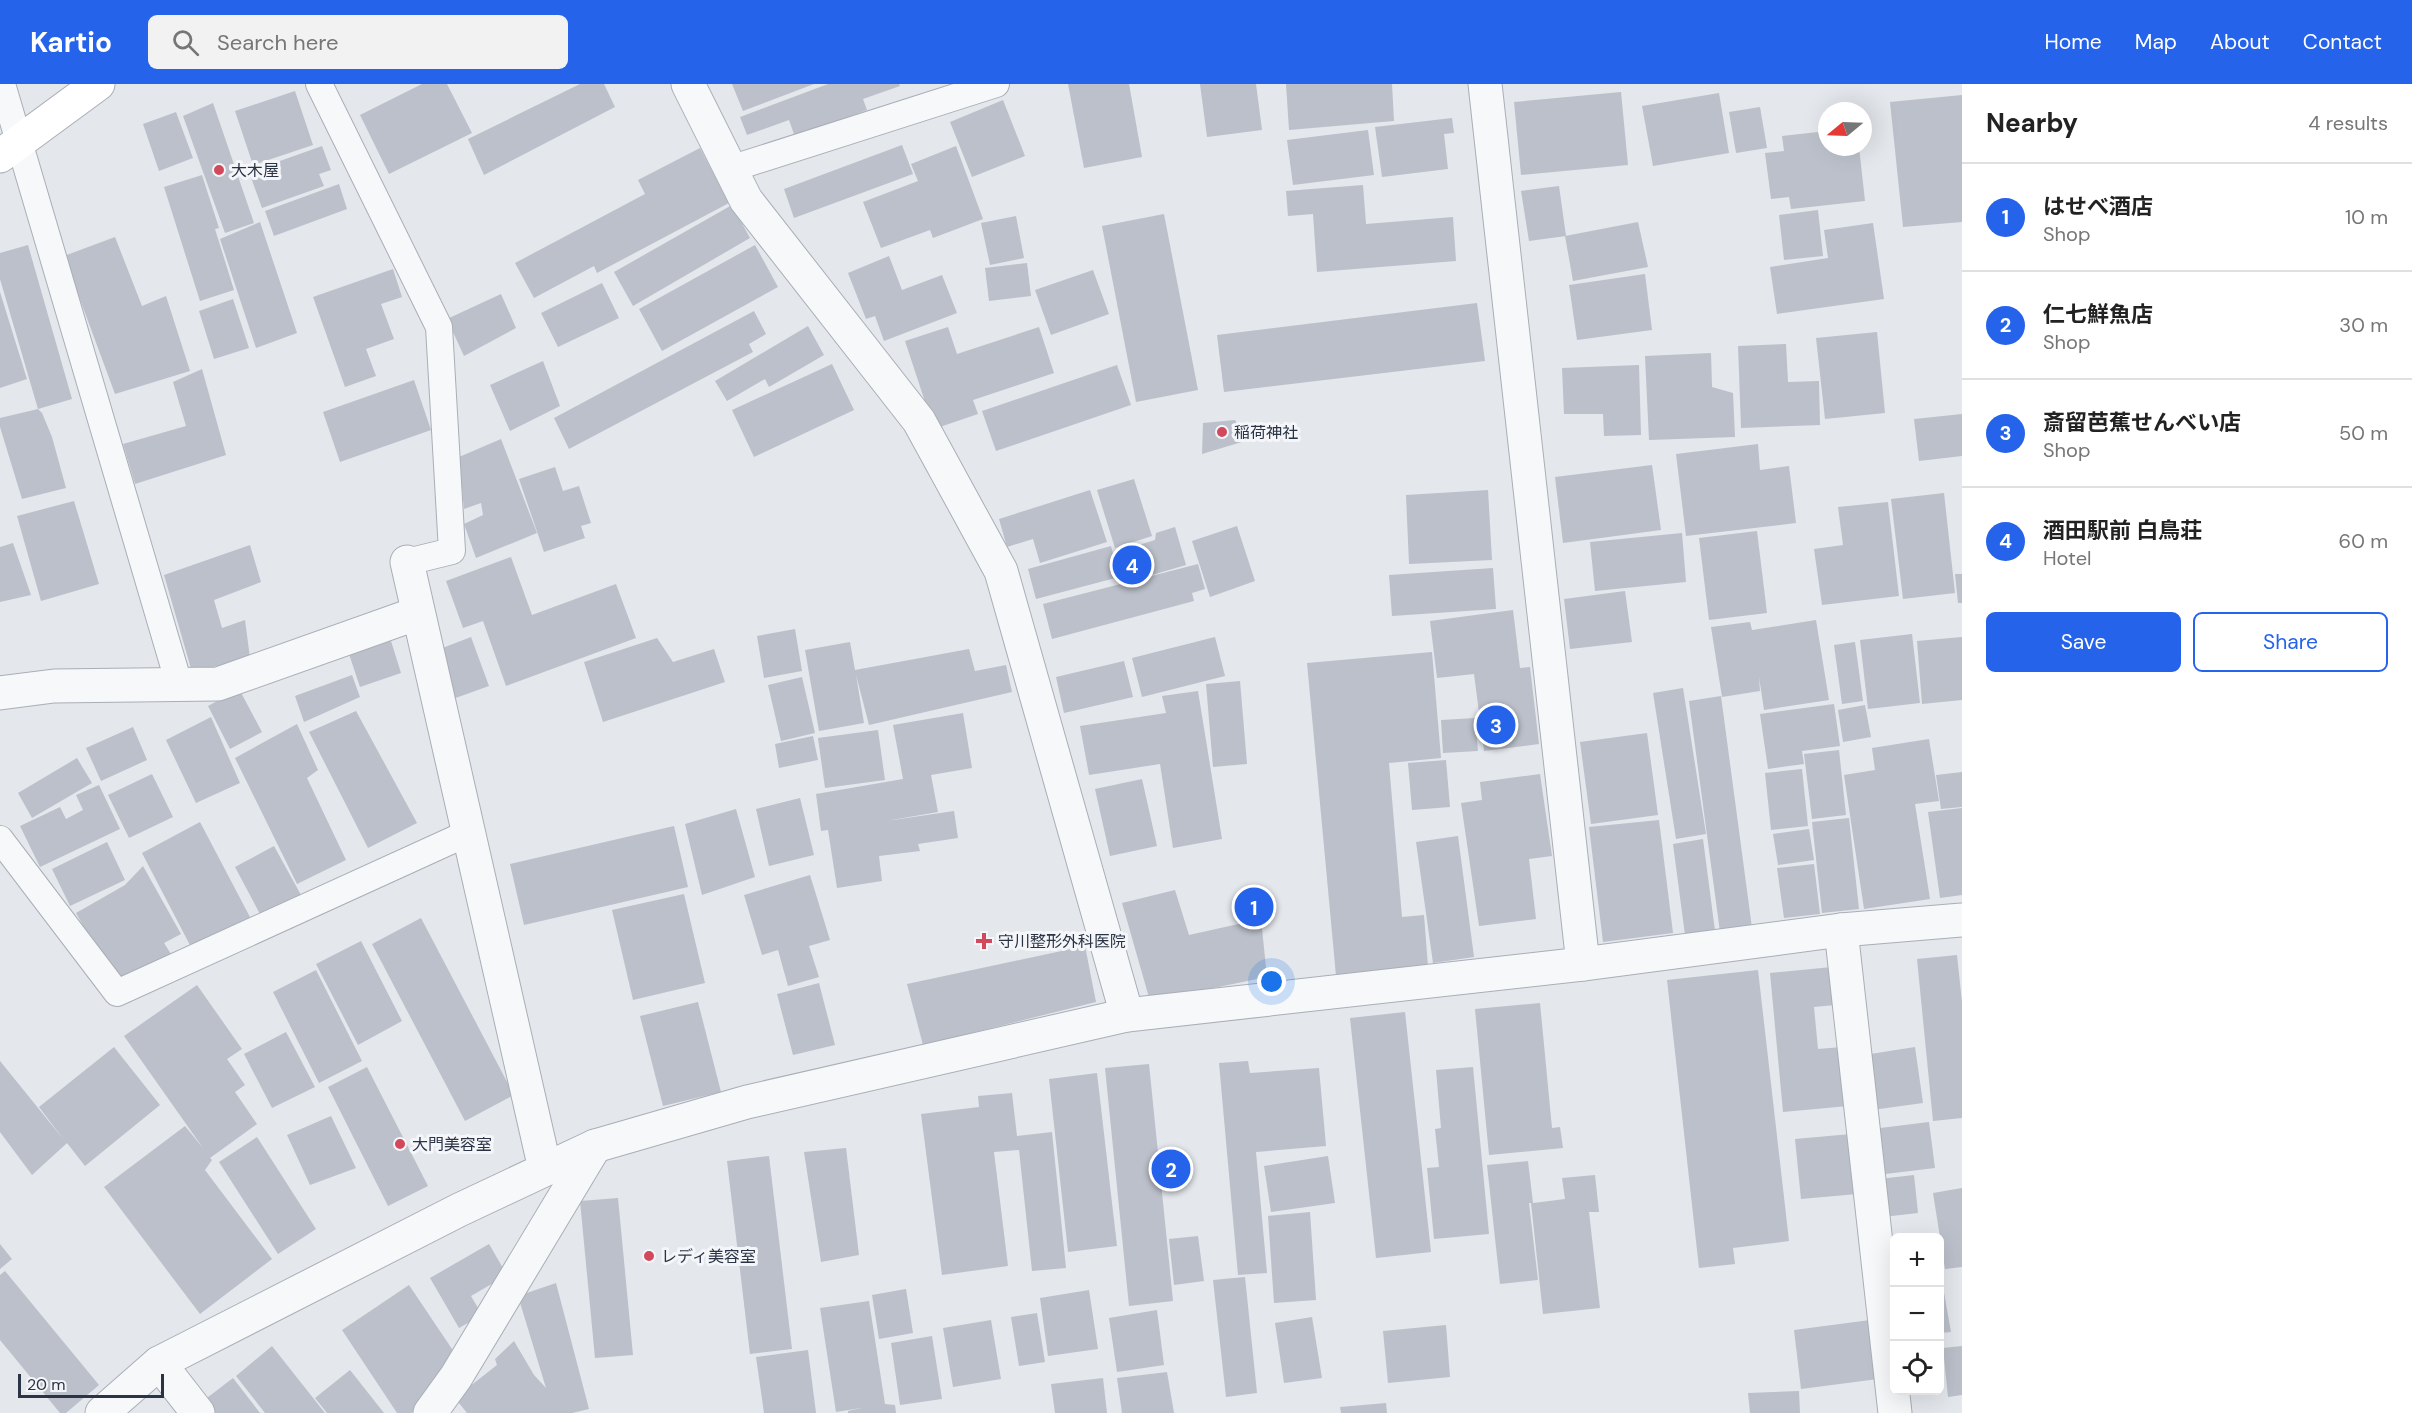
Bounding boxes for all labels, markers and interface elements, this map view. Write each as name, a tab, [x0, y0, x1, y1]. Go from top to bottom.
search box	[148, 15, 568, 69]
text: Kartio	[30, 24, 112, 61]
icon: search	[169, 26, 202, 59]
text: Search here	[217, 28, 338, 57]
text: Home	[2044, 28, 2102, 56]
text: Map	[2135, 28, 2177, 56]
text: About	[2210, 28, 2270, 56]
text: Contact	[2303, 28, 2382, 56]
north arrow	[1818, 102, 1872, 156]
text: Nearby	[1986, 106, 2078, 140]
text: 4 results	[2308, 110, 2388, 136]
place label: 大木屋	[231, 160, 279, 181]
marker: 大木屋	[212, 163, 226, 177]
text: はせべ酒店	[2043, 192, 2153, 221]
text: 1	[2002, 204, 2009, 230]
text: 10 m	[2345, 204, 2388, 230]
text: Shop	[2043, 221, 2090, 247]
text: 仁七鮮魚店	[2043, 300, 2153, 329]
text: 2	[2000, 312, 2011, 338]
text: 30 m	[2339, 312, 2388, 338]
text: Shop	[2043, 329, 2090, 355]
text: 斎留芭蕉せんべい店	[2043, 408, 2241, 437]
text: 3	[1999, 420, 2012, 446]
text: 50 m	[2339, 420, 2388, 446]
place label: 稲荷神社	[1234, 422, 1298, 443]
marker: 稲荷神社	[1215, 425, 1229, 439]
text: Shop	[2043, 437, 2090, 463]
text: 酒田駅前 白鳥荘	[2043, 516, 2202, 545]
text: 4	[1999, 528, 2012, 554]
text: 60 m	[2339, 528, 2388, 554]
pin: 4	[1112, 542, 1152, 588]
text: Hotel	[2043, 545, 2091, 571]
button: Save	[1986, 612, 2181, 672]
button: Share	[2193, 612, 2388, 672]
pin: 3	[1476, 702, 1516, 748]
pin: 1	[1234, 884, 1274, 930]
place label: 守川整形外科医院	[998, 931, 1126, 952]
marker: 守川整形外科医院	[975, 932, 993, 950]
your location	[1257, 967, 1286, 996]
place label: 大門美容室	[412, 1134, 492, 1155]
marker: 大門美容室	[393, 1137, 407, 1151]
pin: 2	[1152, 1146, 1190, 1192]
map controls	[1890, 1233, 1944, 1395]
button: +	[1890, 1233, 1944, 1287]
place label: レディ美容室	[661, 1246, 756, 1267]
marker: レディ美容室	[642, 1249, 656, 1263]
button: −	[1890, 1287, 1944, 1341]
button: locate	[1890, 1341, 1944, 1395]
scale bar	[18, 1371, 164, 1398]
text: 20 m	[27, 1374, 66, 1395]

